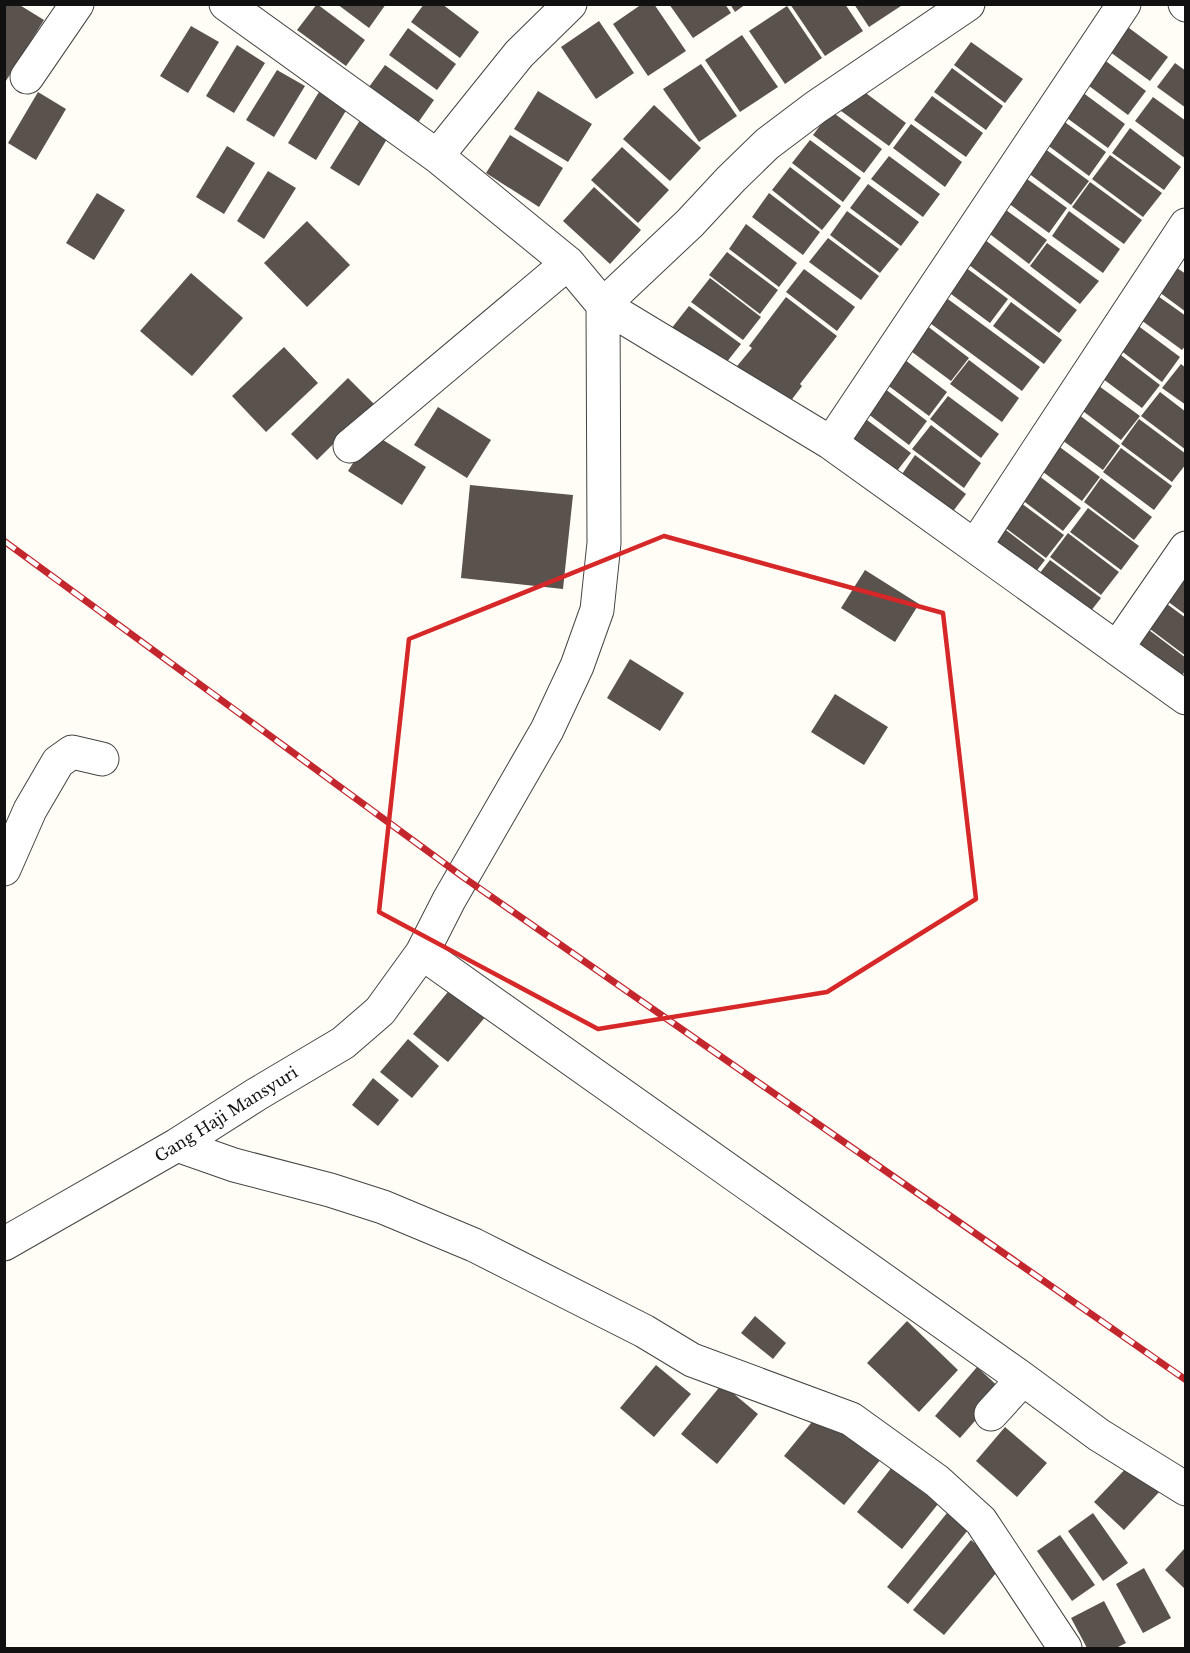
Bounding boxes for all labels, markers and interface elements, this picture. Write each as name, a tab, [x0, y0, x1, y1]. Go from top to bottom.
street label: Gang Haji Mansyuri	[151, 1062, 302, 1166]

